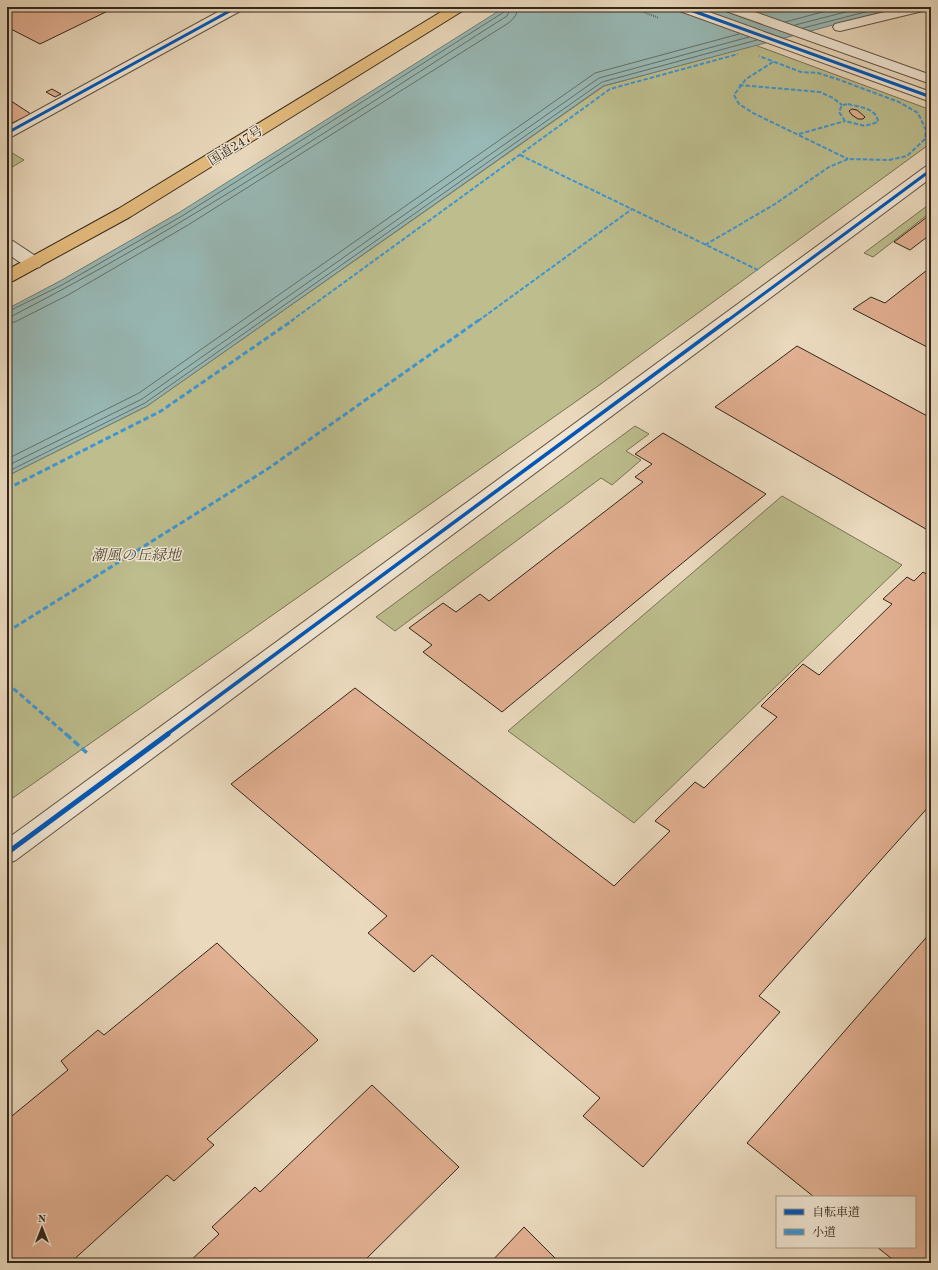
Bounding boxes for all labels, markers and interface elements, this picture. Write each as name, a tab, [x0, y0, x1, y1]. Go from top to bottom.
street label: 国道247号	[206, 124, 265, 168]
park label: 潮風の丘緑地	[91, 547, 183, 564]
legend	[776, 1196, 916, 1248]
text: 自転車道	[812, 1205, 860, 1219]
north arrow	[22, 1208, 62, 1248]
text: N	[38, 1214, 47, 1225]
text: 小道	[812, 1225, 836, 1239]

